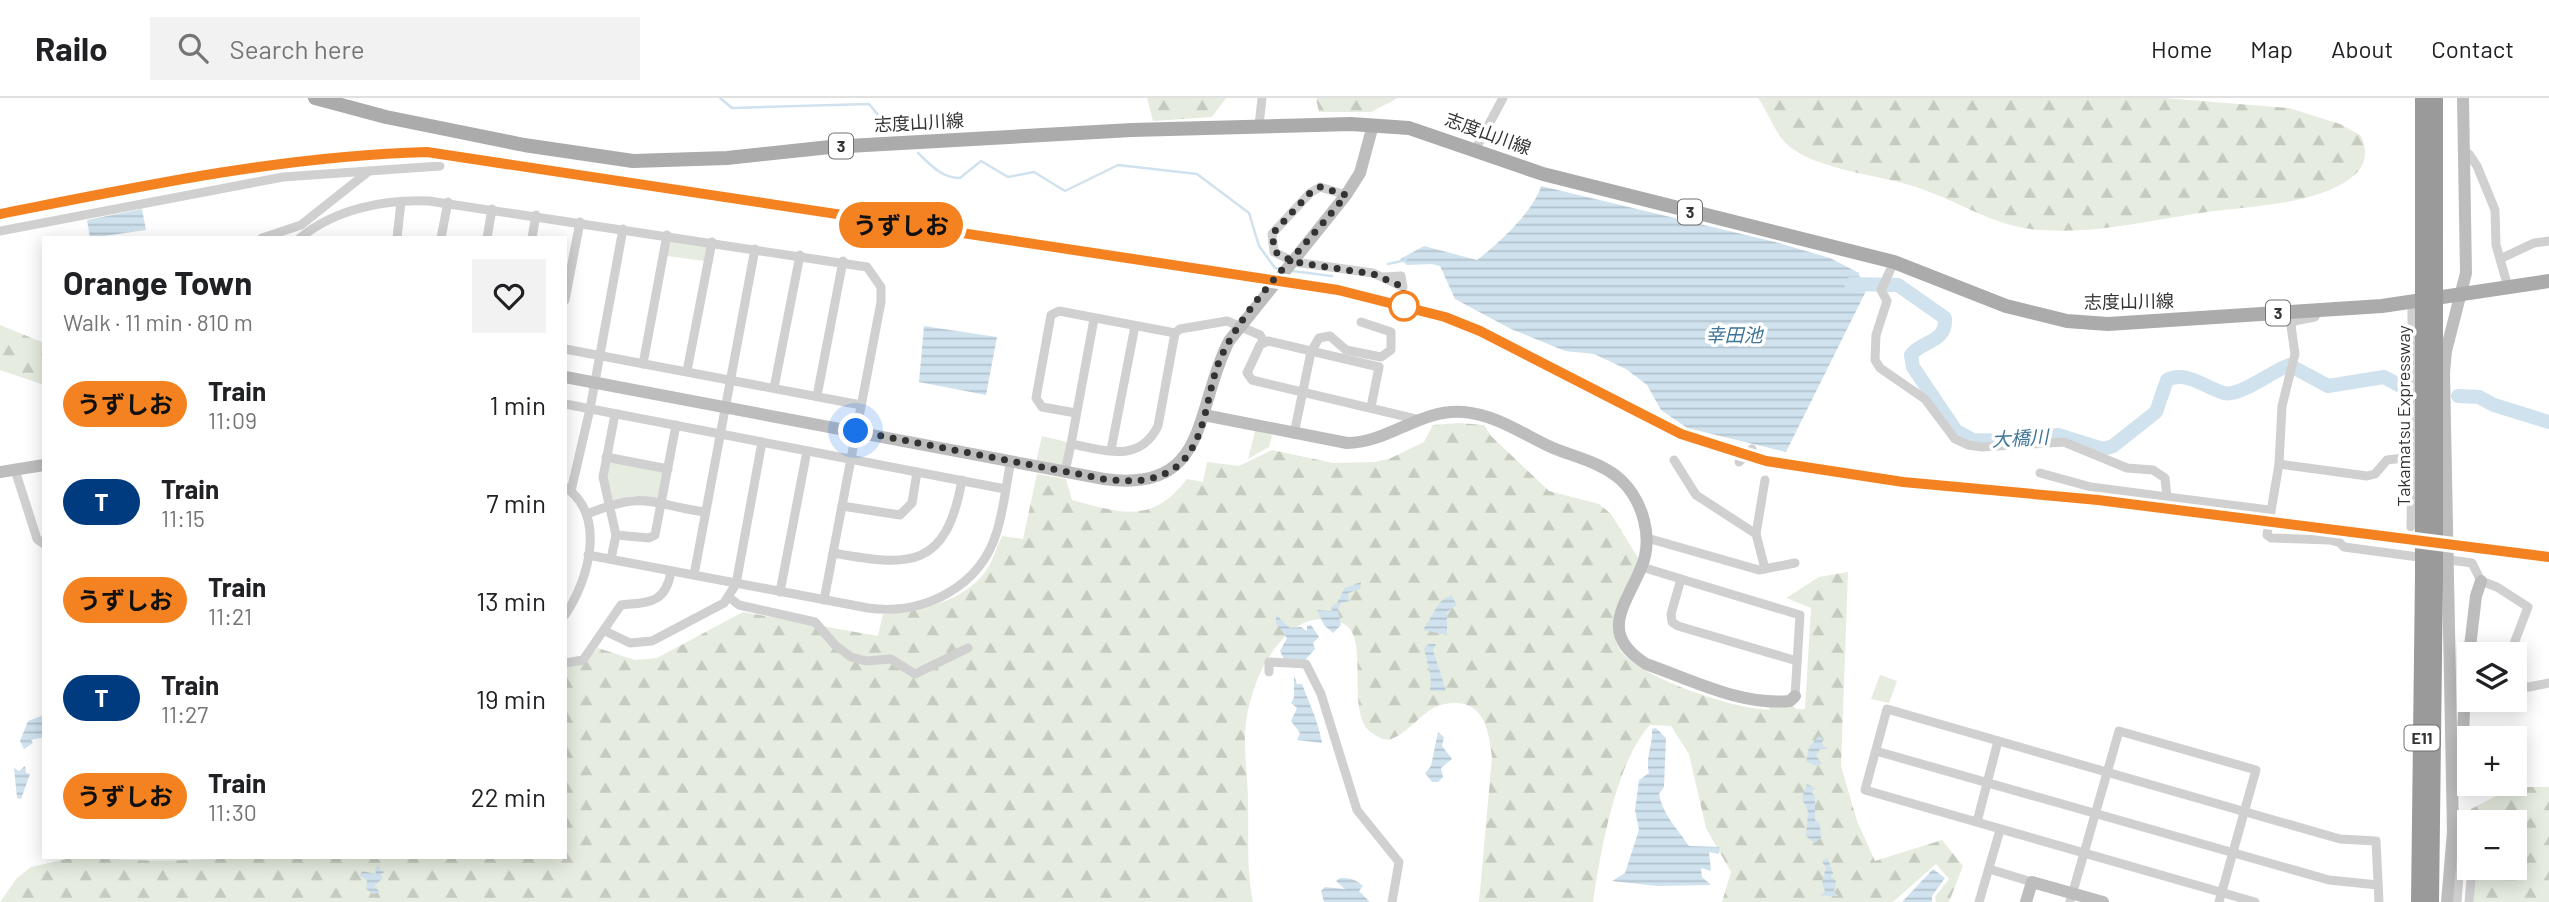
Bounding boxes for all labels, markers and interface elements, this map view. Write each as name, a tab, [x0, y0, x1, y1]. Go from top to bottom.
search box	[150, 17, 640, 80]
text: Railo	[35, 28, 108, 68]
icon: search	[174, 29, 212, 67]
text: Search here	[230, 33, 365, 64]
text: Home	[2151, 34, 2212, 63]
text: Map	[2250, 34, 2293, 63]
text: About	[2331, 34, 2393, 63]
text: Contact	[2431, 34, 2514, 63]
street label: 志度山川線	[1442, 107, 1534, 159]
street label: 志度山川線	[873, 109, 964, 135]
road number: 3	[829, 134, 853, 158]
road number: 3	[1678, 200, 1702, 224]
line badge: うずしお	[852, 202, 950, 248]
text: うずしお	[853, 210, 949, 239]
button: heart	[472, 259, 546, 333]
text: Orange Town	[63, 262, 252, 302]
street label: 志度山川線	[2084, 289, 2174, 313]
unlabelled marker	[1389, 291, 1419, 321]
road number: 3	[2266, 300, 2290, 326]
text: Walk · 11 min · 810 m	[63, 308, 253, 336]
water label: 幸田池	[1705, 323, 1764, 346]
street label: Takamatsu Expressway	[2392, 325, 2414, 507]
text: Train	[208, 375, 266, 406]
text: うずしお	[77, 389, 173, 418]
text: 1 min	[490, 389, 546, 420]
text: 11:09	[208, 406, 257, 434]
your location	[838, 413, 873, 448]
water label: 大橋川	[1991, 424, 2051, 450]
text: Train	[161, 473, 219, 504]
text: T	[94, 487, 109, 516]
text: 7 min	[486, 487, 546, 518]
text: 11:15	[161, 504, 205, 532]
text: Train	[208, 571, 266, 602]
text: うずしお	[77, 585, 173, 614]
text: 13 min	[476, 585, 546, 616]
text: 11:21	[208, 602, 252, 630]
map controls	[2457, 642, 2527, 880]
button: layers	[2457, 642, 2527, 712]
text: Train	[161, 669, 219, 700]
text: T	[94, 683, 109, 712]
text: 19 min	[476, 683, 546, 714]
text: 11:27	[161, 700, 208, 728]
road number: E11	[2404, 726, 2440, 750]
button: +	[2457, 726, 2527, 796]
text: Train	[208, 767, 266, 798]
text: うずしお	[77, 781, 173, 810]
text: 22 min	[471, 781, 546, 812]
text: 11:30	[208, 798, 257, 826]
button: −	[2457, 810, 2527, 880]

